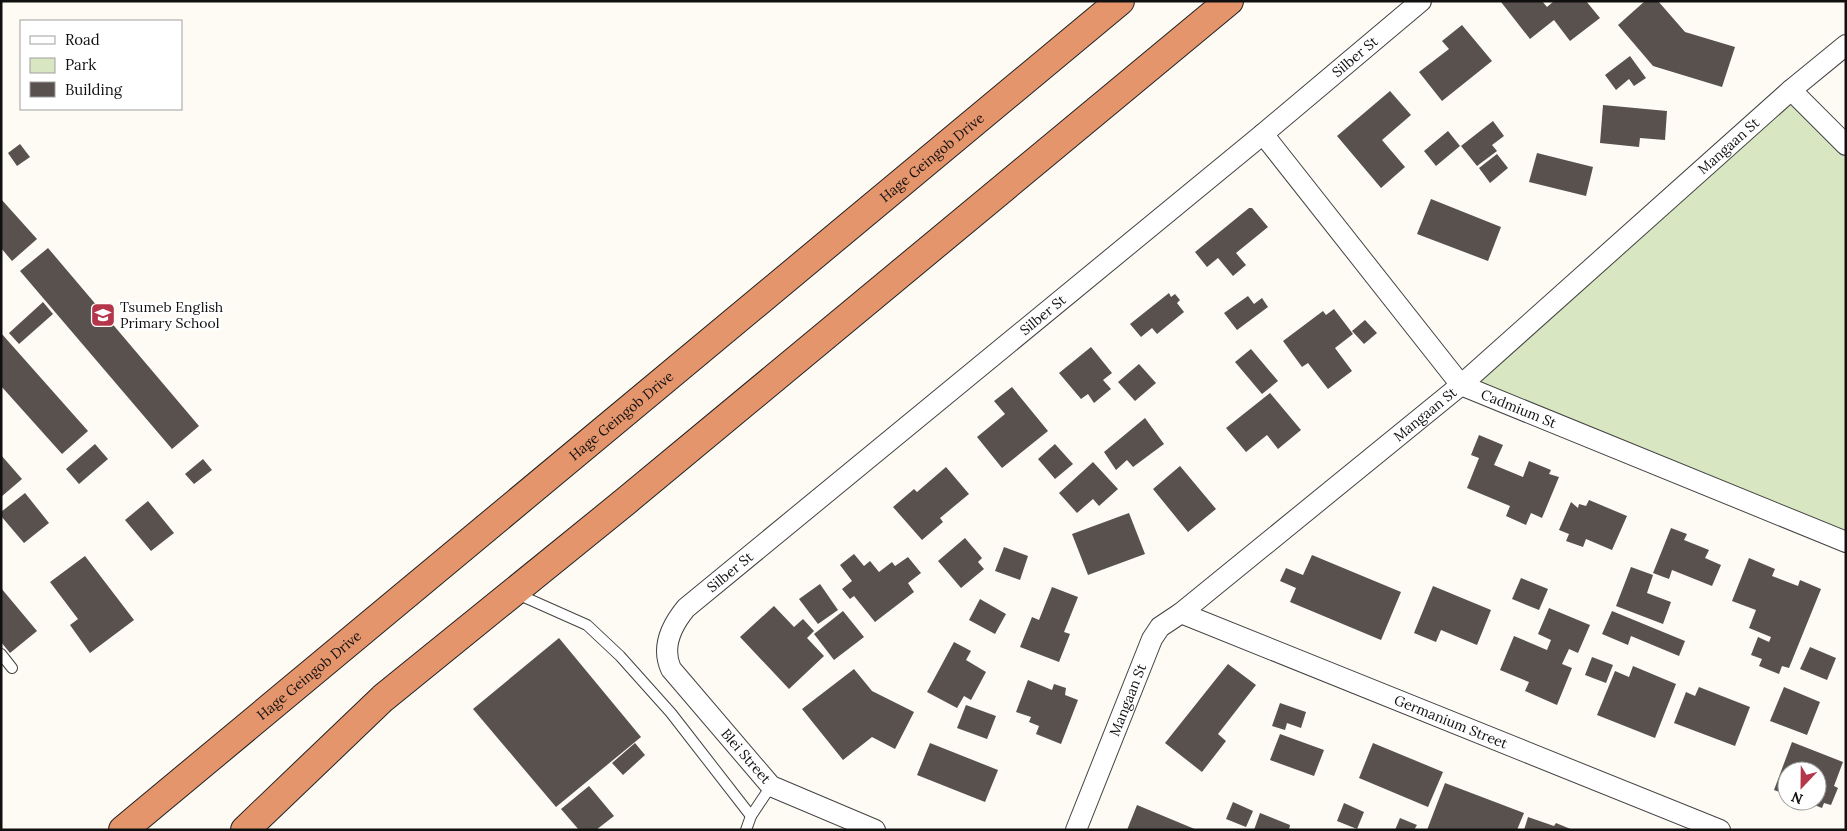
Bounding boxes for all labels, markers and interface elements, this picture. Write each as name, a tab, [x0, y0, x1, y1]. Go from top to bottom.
legend	[20, 20, 182, 110]
text: Road	[65, 30, 100, 49]
street label: Silber St	[1328, 32, 1382, 81]
text: Park	[65, 55, 96, 74]
text: Building	[65, 80, 123, 99]
street label: Hage Geingob Drive	[876, 109, 988, 206]
street label: Mangaan St	[1694, 113, 1763, 178]
street label: Silber St	[1016, 290, 1070, 339]
place label: Tsumeb English Primary School	[120, 298, 223, 332]
school or university icon: Tsumeb English Primary School	[90, 302, 116, 328]
street label: Hage Geingob Drive	[565, 367, 677, 464]
street label: Mangaan St	[1390, 383, 1461, 445]
street label: Cadmium St	[1478, 385, 1560, 432]
street label: Silber St	[703, 547, 757, 596]
street label: Hage Geingob Drive	[253, 626, 365, 724]
street label: Mangaan St	[1105, 661, 1150, 739]
street label: Germanium Street	[1392, 691, 1511, 753]
street label: Blei Street	[717, 725, 775, 788]
north arrow	[1777, 761, 1827, 811]
text: N	[1789, 788, 1806, 808]

